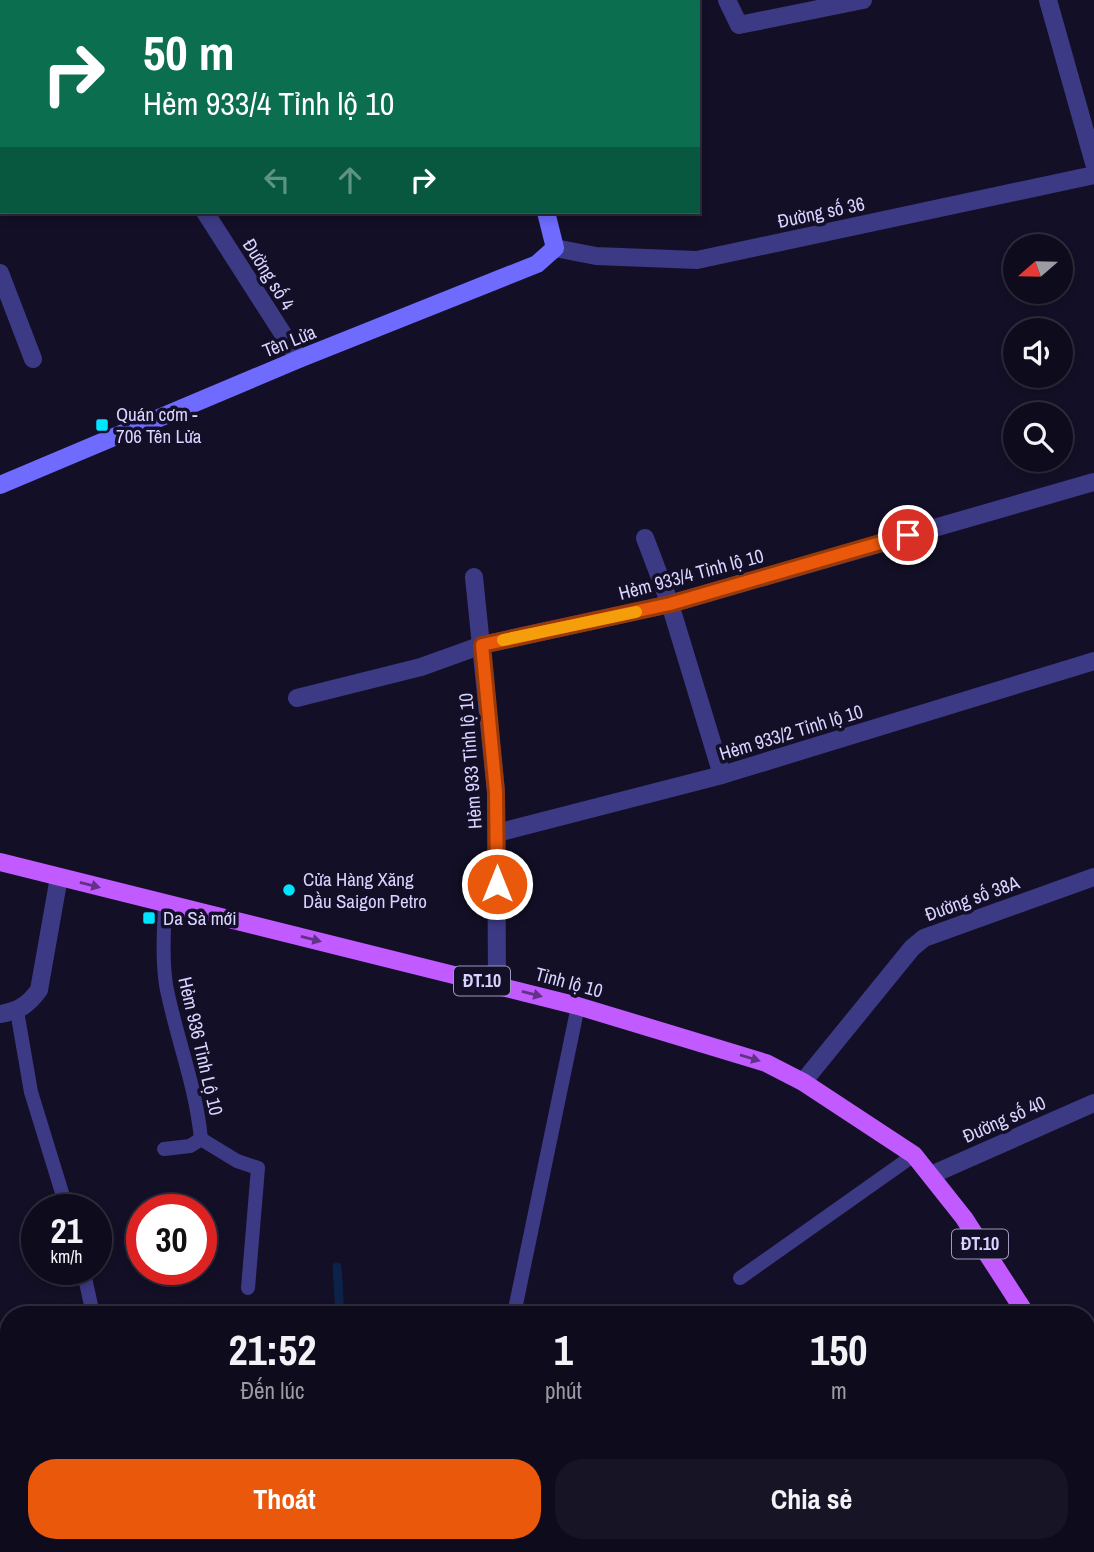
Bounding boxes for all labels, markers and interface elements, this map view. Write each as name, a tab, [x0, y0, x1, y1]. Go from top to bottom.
text: 50 m	[143, 19, 235, 85]
icon: right	[28, 28, 119, 119]
text: Hẻm 933/4 Tỉnh lộ 10	[143, 82, 394, 125]
icon: left	[258, 161, 296, 199]
icon: ahead	[331, 161, 369, 199]
icon: right	[404, 161, 442, 199]
street label: Đường số 36	[775, 190, 867, 234]
street label: Đường số 4	[237, 233, 301, 315]
north arrow	[1003, 234, 1073, 304]
map controls	[1003, 234, 1073, 472]
street label: Tên Lửa	[258, 318, 320, 363]
button: sound	[1003, 318, 1073, 388]
place label: Quán cơm - 706 Tên Lửa	[116, 401, 202, 449]
button: search	[1003, 402, 1073, 472]
marker: Quán cơm - 706 Tên Lửa	[94, 417, 110, 433]
pin	[878, 505, 938, 565]
icon: arrive	[889, 516, 927, 554]
street label: Hẻm 933/4 Tỉnh lộ 10	[616, 542, 766, 606]
street label: Hẻm 933 Tỉnh lộ 10	[452, 692, 488, 830]
street label: Hẻm 933/2 Tỉnh lộ 10	[716, 698, 866, 766]
position arrow	[460, 847, 534, 921]
place label: Cửa Hàng Xăng Dầu Saigon Petro	[303, 866, 427, 914]
street label: Đường số 38A	[921, 869, 1023, 927]
one-way arrow	[79, 879, 101, 890]
marker: Cửa Hàng Xăng Dầu Saigon Petro	[281, 882, 297, 898]
place label: Da Sà mới	[163, 905, 237, 931]
marker: Da Sà mới	[141, 910, 157, 926]
one-way arrow	[300, 934, 322, 945]
street label: Tỉnh lộ 10	[532, 961, 606, 1003]
road number: ĐT.10	[454, 966, 510, 996]
street label: Hẻm 936 Tỉnh Lộ 10	[172, 974, 230, 1118]
one-way arrow	[521, 989, 543, 1000]
one-way arrow	[740, 1054, 761, 1064]
street label: Đường số 40	[958, 1089, 1050, 1149]
speed limit sign: 30	[126, 1194, 217, 1285]
text: 21	[51, 1207, 82, 1254]
road number: ĐT.10	[952, 1230, 1008, 1259]
text: km/h	[51, 1244, 83, 1269]
text: 21:52	[228, 1322, 317, 1378]
text: 1	[554, 1322, 573, 1378]
text: 150	[810, 1322, 868, 1378]
text: Đến lúc	[240, 1375, 304, 1406]
text: phút	[545, 1375, 582, 1406]
text: m	[831, 1375, 847, 1406]
button: Thoát	[28, 1459, 541, 1539]
button: Chia sẻ	[555, 1459, 1068, 1539]

